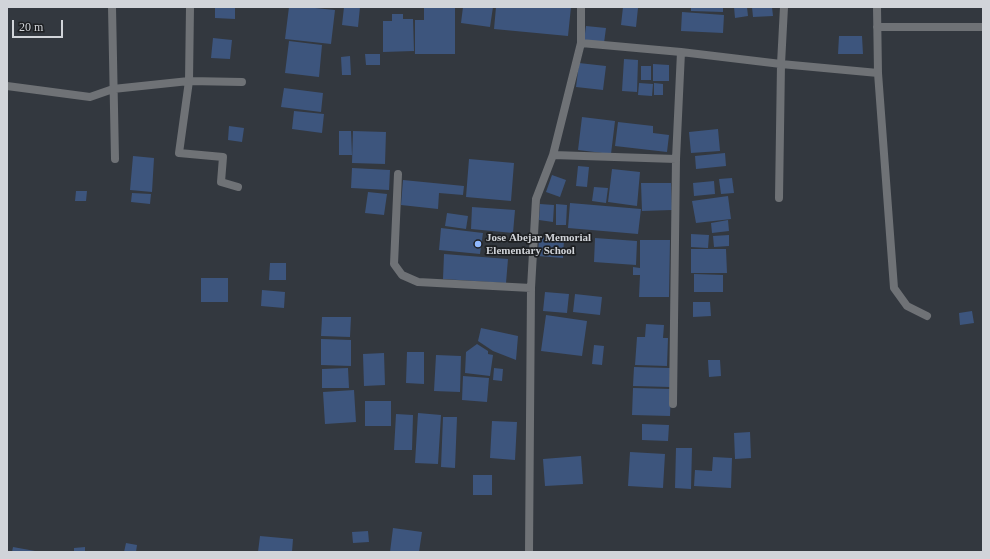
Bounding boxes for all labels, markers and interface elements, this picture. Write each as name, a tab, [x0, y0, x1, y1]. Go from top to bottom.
scale bar	[14, 12, 65, 38]
text: 20 m	[19, 20, 43, 34]
place label: Jose Abejar Memorial Elementary School	[486, 231, 591, 257]
marker: Jose Abejar Memorial Elementary School	[473, 239, 483, 249]

